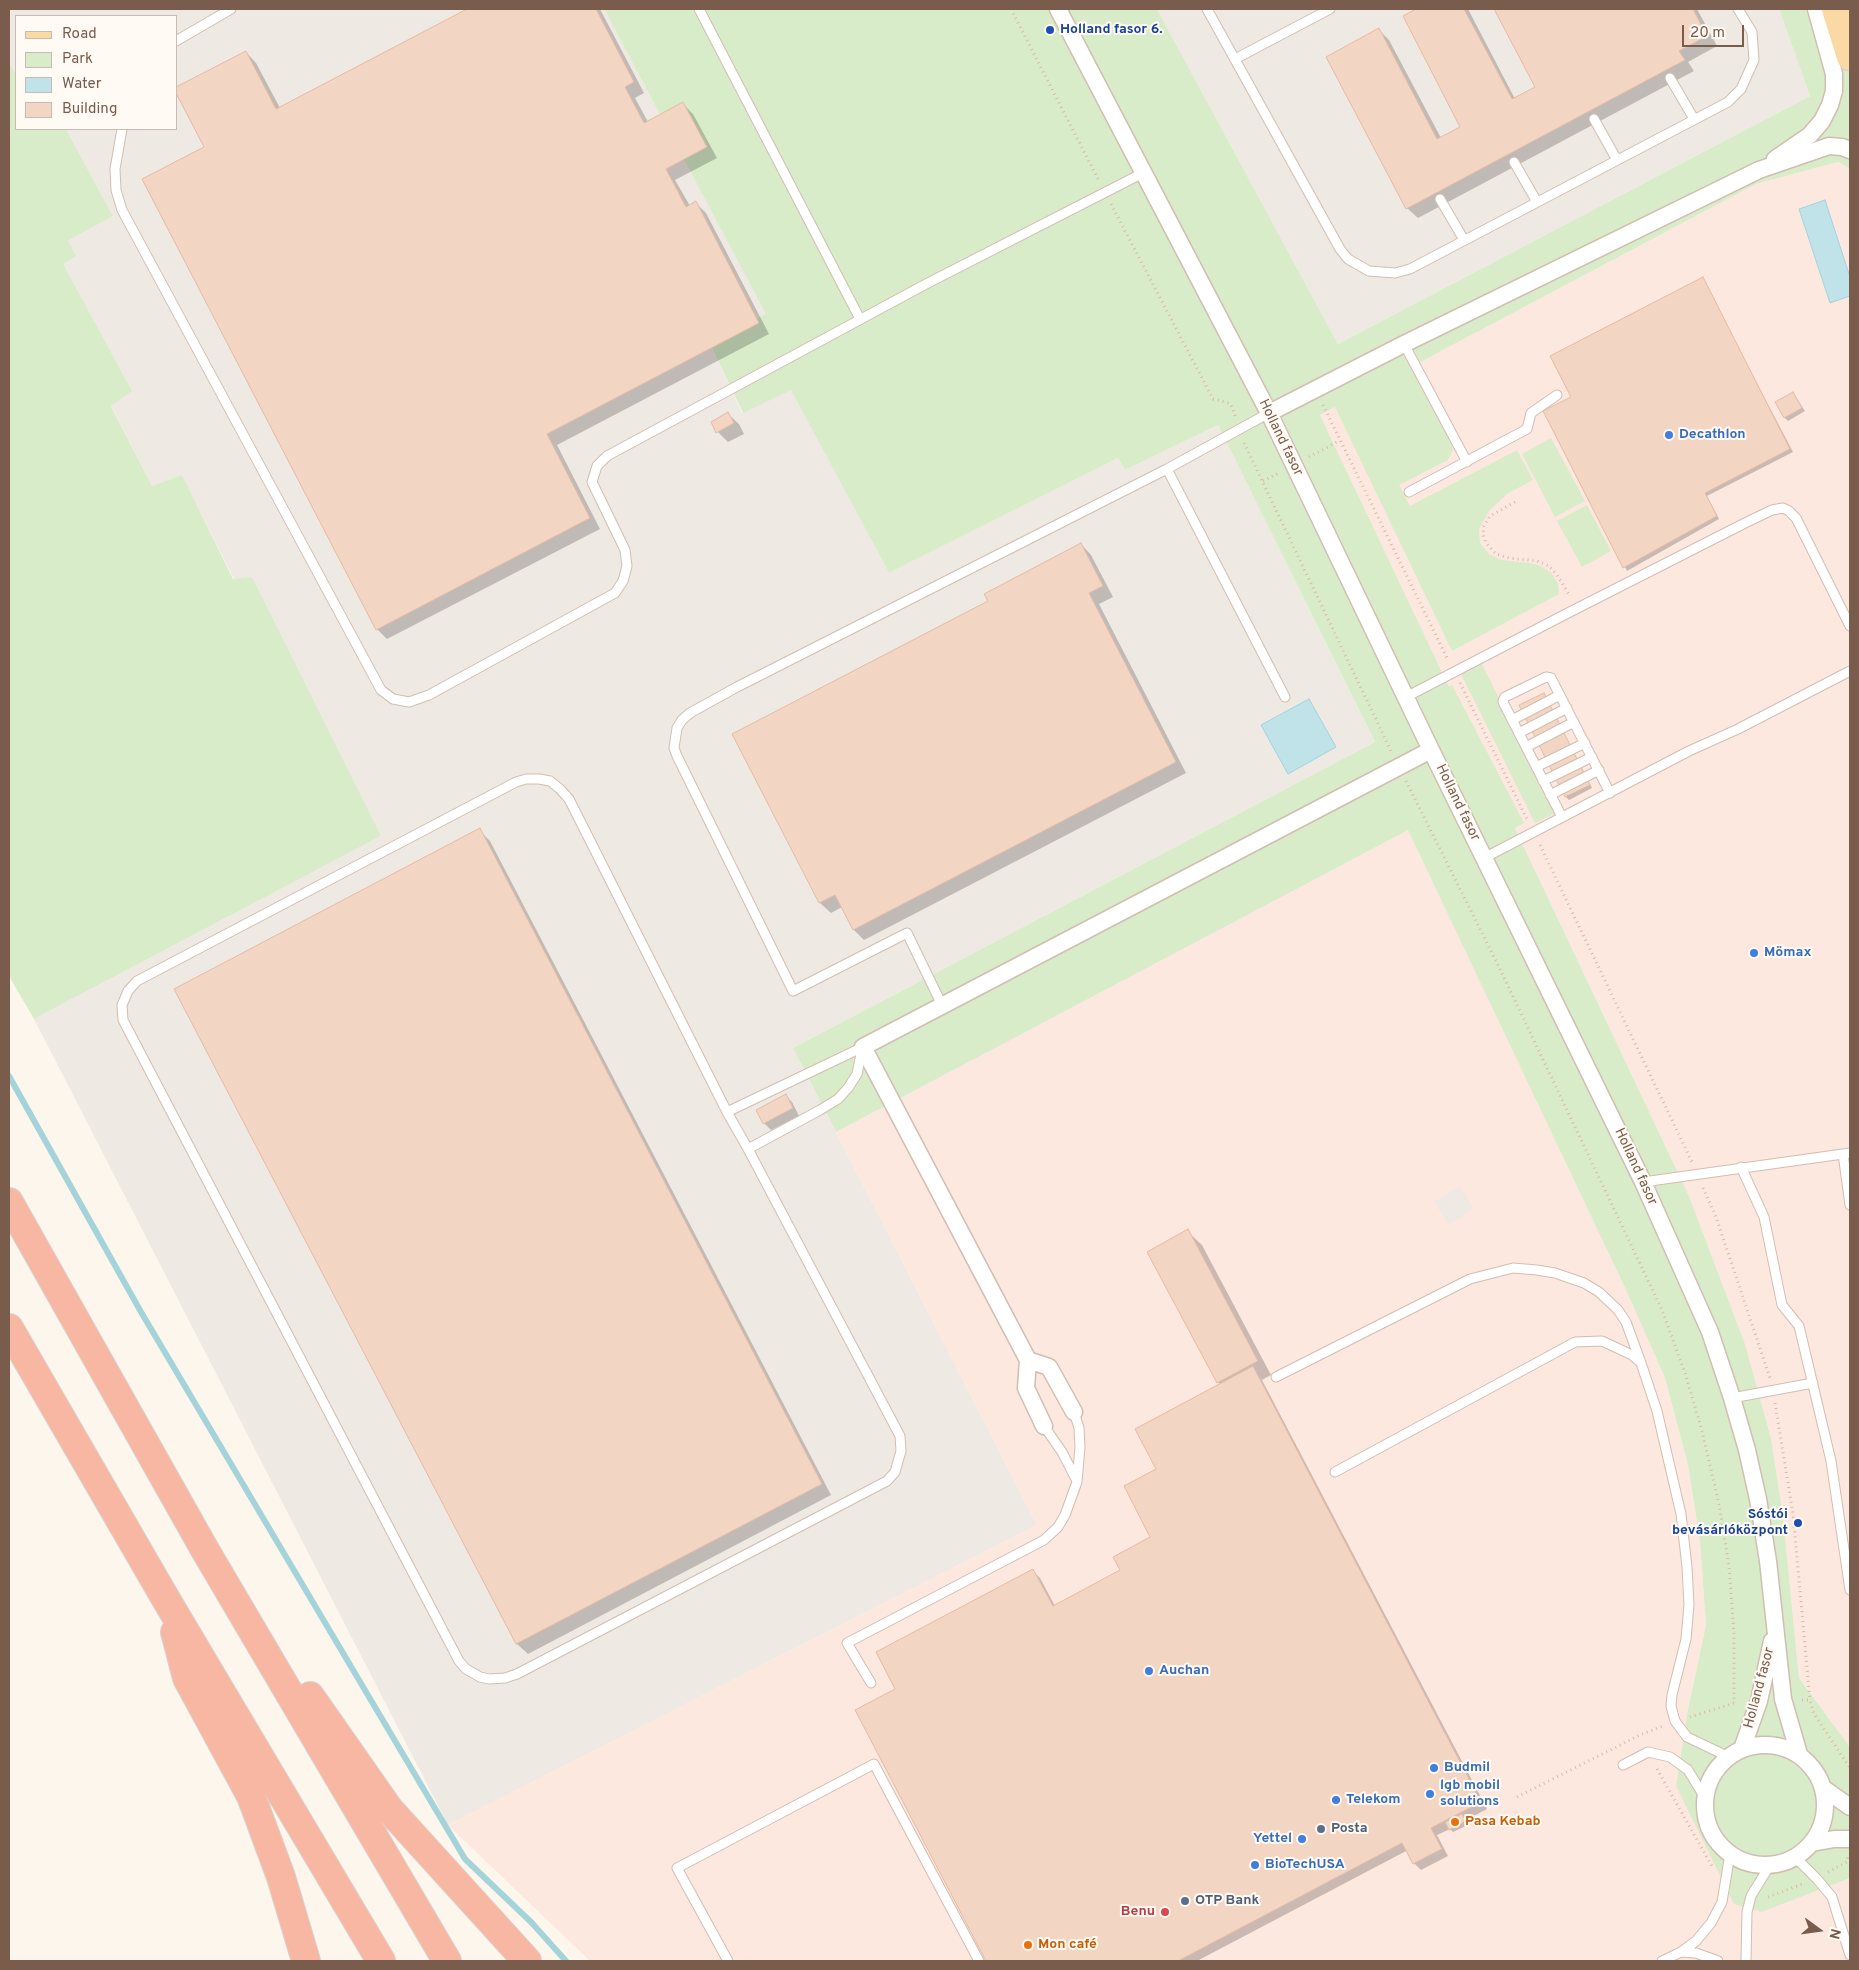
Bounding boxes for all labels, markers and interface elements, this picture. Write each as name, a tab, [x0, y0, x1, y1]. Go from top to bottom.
legend	[15, 15, 178, 130]
scale bar	[1684, 15, 1746, 47]
place label: Holland fasor 6.	[1060, 22, 1163, 38]
marker: Holland fasor 6.	[1044, 24, 1056, 36]
text: 20 m	[1690, 24, 1725, 43]
text: Road	[62, 25, 97, 44]
text: Park	[62, 50, 93, 69]
text: Water	[62, 75, 101, 94]
text: Building	[62, 100, 117, 119]
street label: Holland fasor	[1254, 397, 1306, 479]
place label: Decathlon	[1679, 427, 1746, 443]
marker: Decathlon	[1663, 429, 1675, 441]
street label: Holland fasor	[1431, 762, 1483, 844]
place label: Mömax	[1764, 945, 1812, 961]
marker: Mömax	[1748, 947, 1760, 959]
street label: Holland fasor	[1610, 1126, 1660, 1208]
place label: Sóstói bevásárlóközpont	[1672, 1507, 1788, 1540]
marker: Sóstói bevásárlóközpont	[1792, 1517, 1804, 1529]
street label: Holland fasor	[1741, 1646, 1779, 1730]
place label: Auchan	[1159, 1663, 1209, 1679]
marker: Auchan	[1143, 1665, 1155, 1677]
place label: Budmil	[1444, 1760, 1490, 1776]
marker: Budmil	[1428, 1762, 1440, 1774]
place label: lgb mobil solutions	[1440, 1778, 1500, 1810]
marker: lgb mobil solutions	[1424, 1788, 1436, 1800]
place label: Telekom	[1346, 1792, 1400, 1808]
marker: Telekom	[1330, 1794, 1342, 1806]
place label: Pasa Kebab	[1465, 1814, 1541, 1830]
marker: Pasa Kebab	[1449, 1816, 1461, 1828]
place label: Posta	[1331, 1821, 1367, 1837]
marker: Posta	[1315, 1823, 1327, 1835]
place label: Yettel	[1253, 1831, 1292, 1847]
marker: Yettel	[1296, 1833, 1308, 1845]
place label: BioTechUSA	[1265, 1857, 1345, 1873]
marker: BioTechUSA	[1249, 1859, 1261, 1871]
place label: OTP Bank	[1195, 1893, 1259, 1909]
marker: OTP Bank	[1179, 1895, 1191, 1907]
place label: Benu	[1121, 1904, 1155, 1920]
north arrow	[1794, 1905, 1844, 1955]
marker: Benu	[1159, 1906, 1171, 1918]
text: N	[1825, 1927, 1844, 1941]
place label: Mon café	[1038, 1937, 1097, 1953]
marker: Mon café	[1022, 1939, 1034, 1951]

